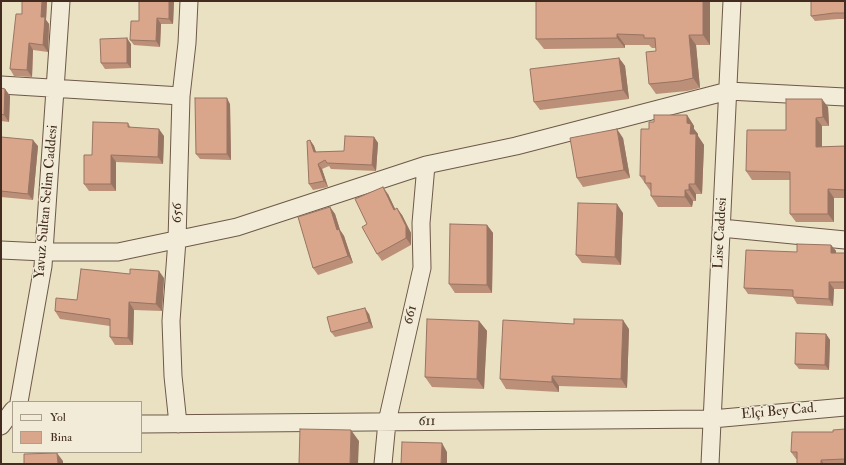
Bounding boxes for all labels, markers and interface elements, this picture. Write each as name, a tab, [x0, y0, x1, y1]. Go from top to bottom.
street label: Yavuz Sultan Selim Caddesi	[32, 124, 62, 280]
street label: Lise Caddesi	[711, 197, 731, 269]
street label: 656	[169, 203, 187, 223]
street label: 661	[401, 304, 421, 326]
street label: Elçi Bey Cad.	[741, 400, 817, 424]
legend	[12, 401, 142, 453]
text: Yol	[50, 410, 66, 425]
street label: 611	[418, 413, 436, 431]
text: Bina	[50, 430, 72, 445]

